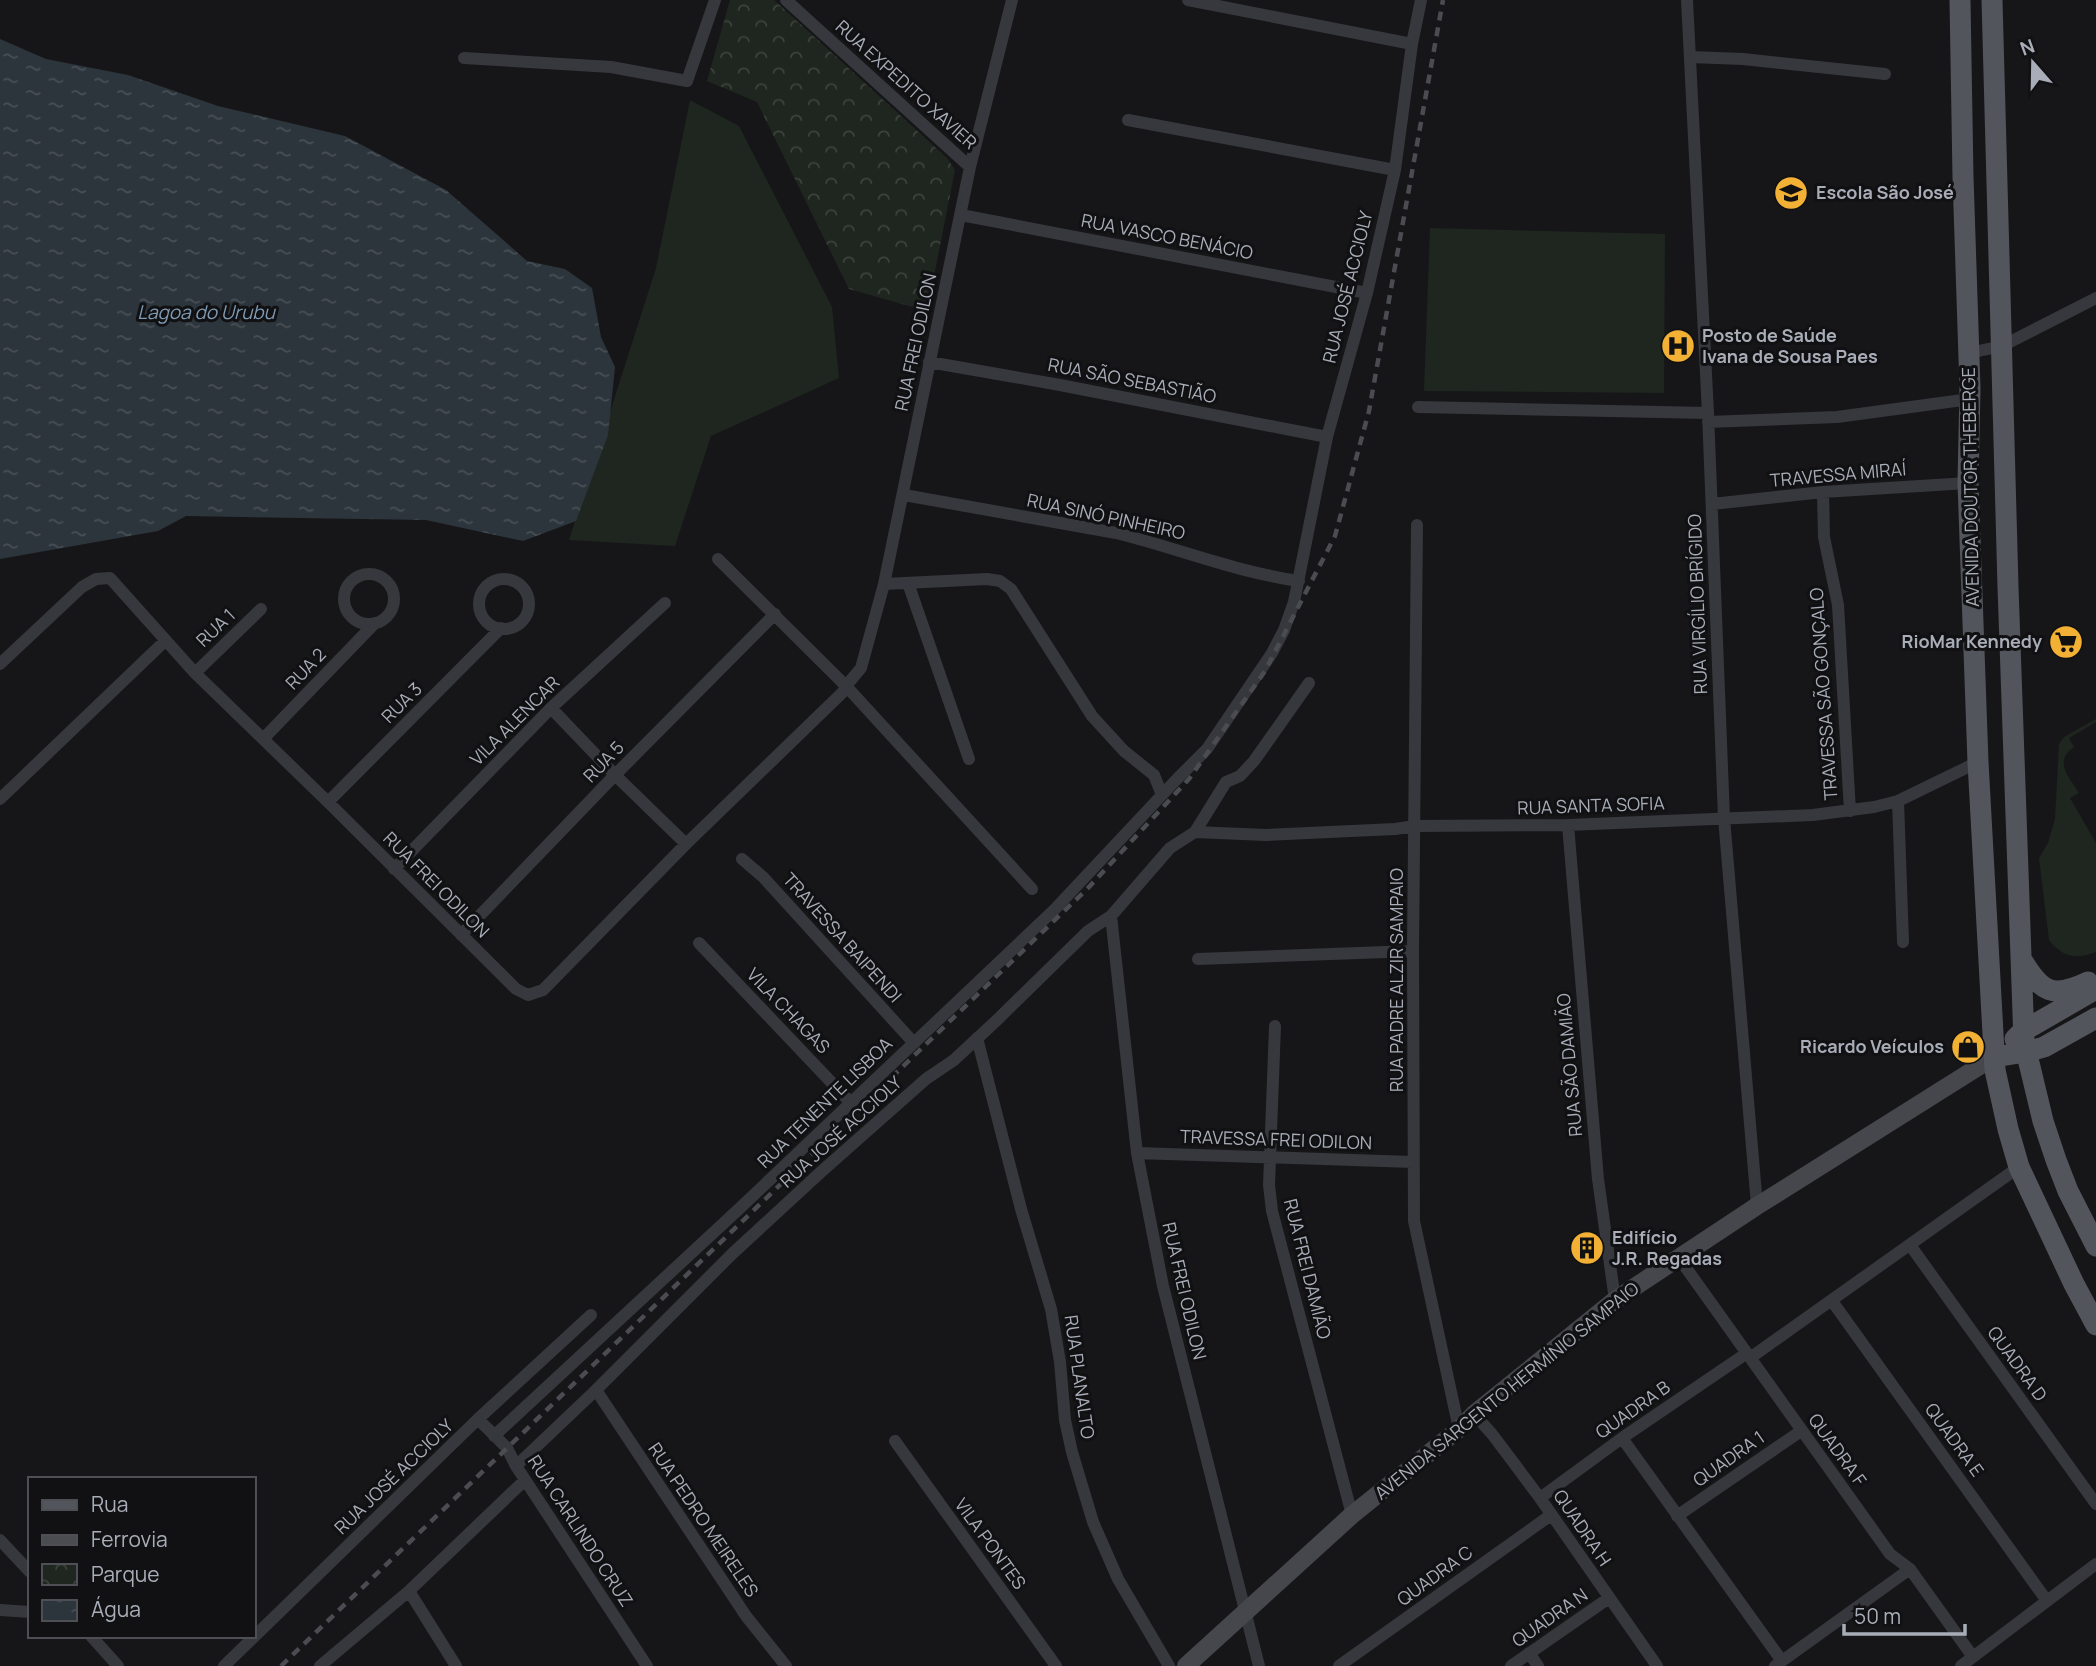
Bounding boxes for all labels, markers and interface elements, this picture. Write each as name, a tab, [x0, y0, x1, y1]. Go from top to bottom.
street label: RUA EXPEDITO XAVIER	[831, 14, 982, 154]
north arrow	[1998, 28, 2068, 98]
text: N	[2016, 32, 2038, 62]
school or university icon: Escola São José	[1772, 174, 1810, 212]
place label: Escola São José	[1816, 180, 1954, 204]
street label: RUA JOSÉ ACCIOLY	[1316, 207, 1378, 365]
street label: RUA VASCO BENÁCIO	[1079, 208, 1255, 264]
street label: RUA FREI ODILON	[889, 271, 941, 413]
water label: Lagoa do Urubu	[137, 299, 276, 325]
place label: Posto de Saúde Ivana de Sousa Paes	[1702, 323, 1878, 368]
hospital icon: Posto de Saúde Ivana de Sousa Paes	[1659, 327, 1697, 365]
street label: RUA SÃO SEBASTIÃO	[1046, 352, 1218, 408]
street label: AVENIDA DOUTOR THEBERGE	[1956, 367, 1984, 607]
street label: TRAVESSA MIRAÍ	[1769, 456, 1907, 492]
street label: RUA SINÓ PINHEIRO	[1025, 488, 1188, 545]
street label: RUA VIRGÍLIO BRÍGIDO	[1682, 513, 1712, 695]
street label: TRAVESSA SÃO GONÇALO	[1804, 587, 1842, 801]
street label: RUA 1	[191, 603, 240, 652]
supermarket icon: RioMar Kennedy	[2047, 623, 2085, 661]
place label: RioMar Kennedy	[1902, 629, 2042, 653]
street label: RUA 2	[280, 642, 331, 694]
street label: VILA ALENCAR	[464, 670, 564, 770]
street label: RUA 3	[376, 677, 427, 728]
street label: RUA 5	[578, 735, 629, 787]
street label: RUA SANTA SOFIA	[1517, 790, 1666, 820]
street label: RUA FREI ODILON	[379, 826, 495, 942]
street label: TRAVESSA BAIPENDI	[778, 867, 907, 1007]
street label: RUA PADRE ALZIR SAMPAIO	[1384, 868, 1408, 1092]
street label: VILA CHAGAS	[742, 962, 836, 1058]
street label: RUA SÃO DAMIÃO	[1551, 992, 1587, 1138]
shop icon: Ricardo Veículos	[1949, 1028, 1987, 1066]
street label: RUA TENENTE LISBOA	[752, 1031, 897, 1173]
place label: Ricardo Veículos	[1800, 1034, 1944, 1058]
street label: RUA JOSÉ ACCIOLY	[774, 1069, 907, 1192]
street label: TRAVESSA FREI ODILON	[1180, 1124, 1373, 1154]
street label: RUA FREI DAMIÃO	[1279, 1196, 1337, 1341]
street label: RUA FREI ODILON	[1157, 1220, 1212, 1362]
place label: Edifício J.R. Regadas	[1612, 1225, 1722, 1270]
building icon: Edifício J.R. Regadas	[1568, 1229, 1606, 1267]
street label: AVENIDA SARGENTO HERMÍNIO SAMPAIO	[1369, 1276, 1644, 1505]
street label: RUA PLANALTO	[1059, 1313, 1101, 1440]
street label: QUADRA D	[1983, 1321, 2053, 1406]
street label: QUADRA B	[1590, 1375, 1675, 1444]
street label: QUADRA E	[1920, 1398, 1990, 1481]
street label: QUADRA F	[1803, 1408, 1872, 1490]
street label: RUA JOSÉ ACCIOLY	[329, 1413, 459, 1539]
street label: QUADRA 1	[1688, 1425, 1769, 1492]
street label: RUA PEDRO MEIRELES	[643, 1438, 764, 1601]
street label: RUA CARLINDO CRUZ	[523, 1450, 639, 1611]
legend	[28, 1477, 256, 1638]
street label: QUADRA H	[1548, 1485, 1617, 1570]
text: Rua	[91, 1490, 128, 1518]
street label: VILA PONTES	[950, 1493, 1032, 1594]
text: Ferrovia	[91, 1525, 168, 1553]
street label: QUADRA C	[1392, 1540, 1477, 1611]
text: Parque	[91, 1560, 160, 1588]
street label: QUADRA N	[1507, 1582, 1592, 1652]
scale bar	[1844, 1592, 1965, 1636]
text: Água	[91, 1595, 141, 1623]
text: 50 m	[1854, 1602, 1901, 1630]

